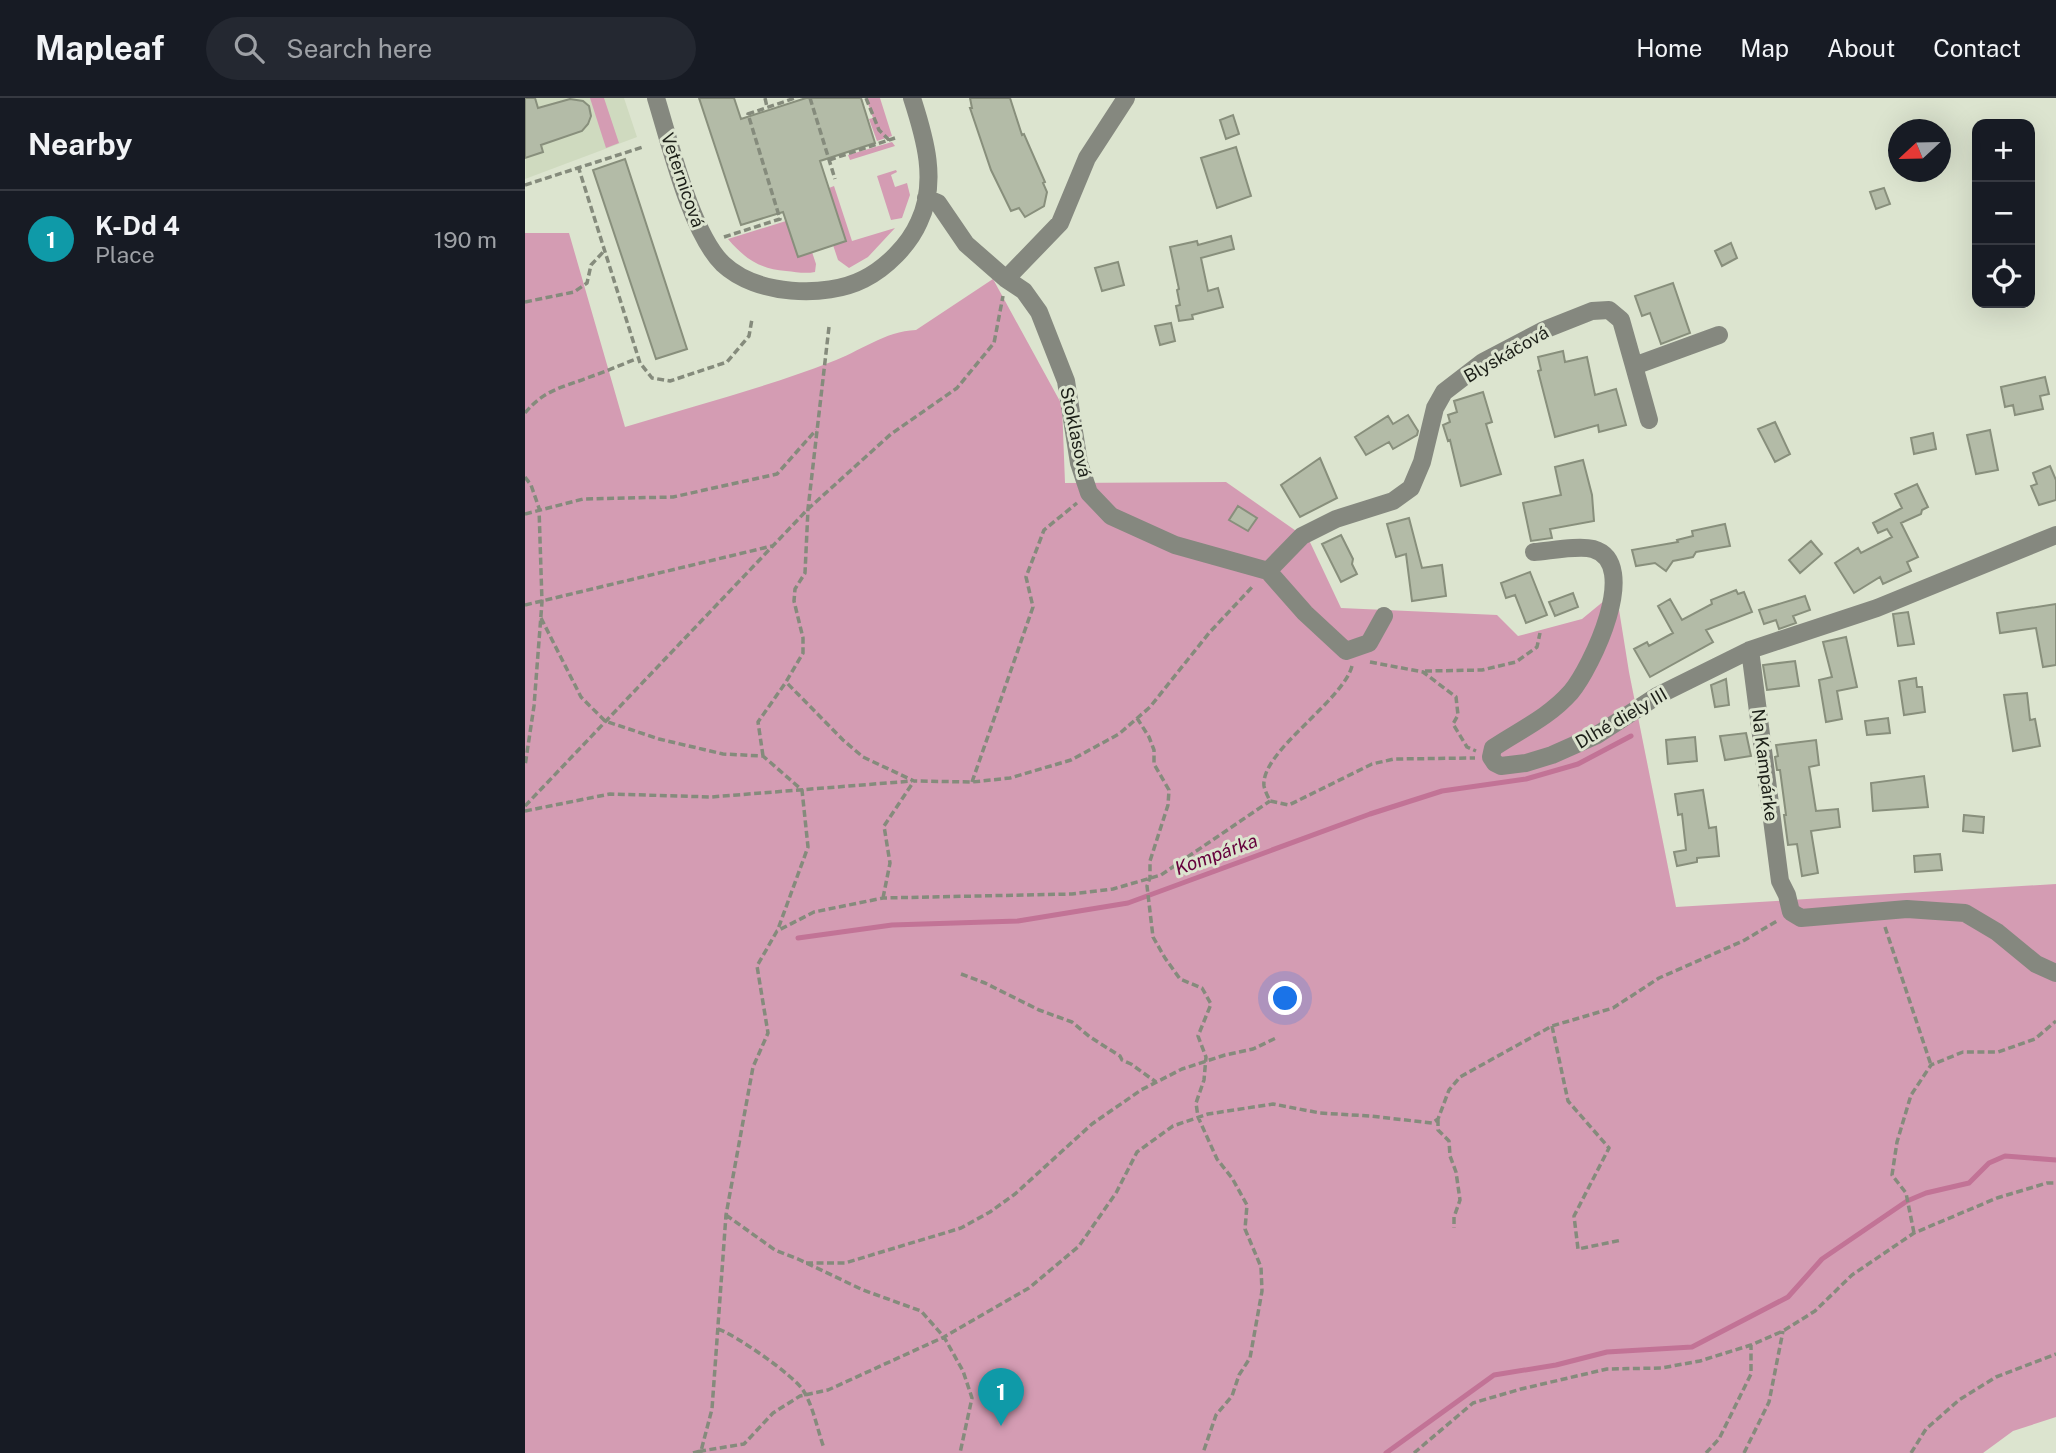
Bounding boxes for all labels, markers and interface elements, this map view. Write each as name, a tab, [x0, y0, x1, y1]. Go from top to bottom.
search box	[206, 17, 696, 80]
text: Mapleaf	[35, 29, 164, 67]
icon: search	[230, 29, 268, 67]
text: Search here	[286, 33, 432, 64]
text: Home	[1636, 34, 1702, 62]
text: Map	[1740, 34, 1789, 62]
text: About	[1827, 34, 1895, 62]
text: Contact	[1933, 34, 2021, 62]
north arrow	[1888, 119, 1951, 182]
map controls	[1972, 119, 2035, 308]
button: +	[1972, 119, 2035, 182]
text: Nearby	[28, 126, 132, 162]
street label: Veternicová	[657, 130, 709, 230]
button: −	[1972, 182, 2035, 245]
text: K-Dd 4	[95, 210, 180, 241]
text: 1	[46, 226, 56, 253]
text: 190 m	[434, 226, 497, 253]
text: Place	[95, 241, 155, 268]
button: locate	[1972, 245, 2035, 308]
street label: Blyskáčová	[1460, 321, 1552, 387]
street label: Stoklasová	[1056, 385, 1096, 479]
street label: Dlhé diely III	[1571, 683, 1671, 753]
street label: Na Kampárke	[1748, 708, 1782, 822]
water label: Kompárka	[1172, 829, 1260, 879]
your location	[1268, 981, 1302, 1015]
pin: 1	[978, 1368, 1024, 1426]

